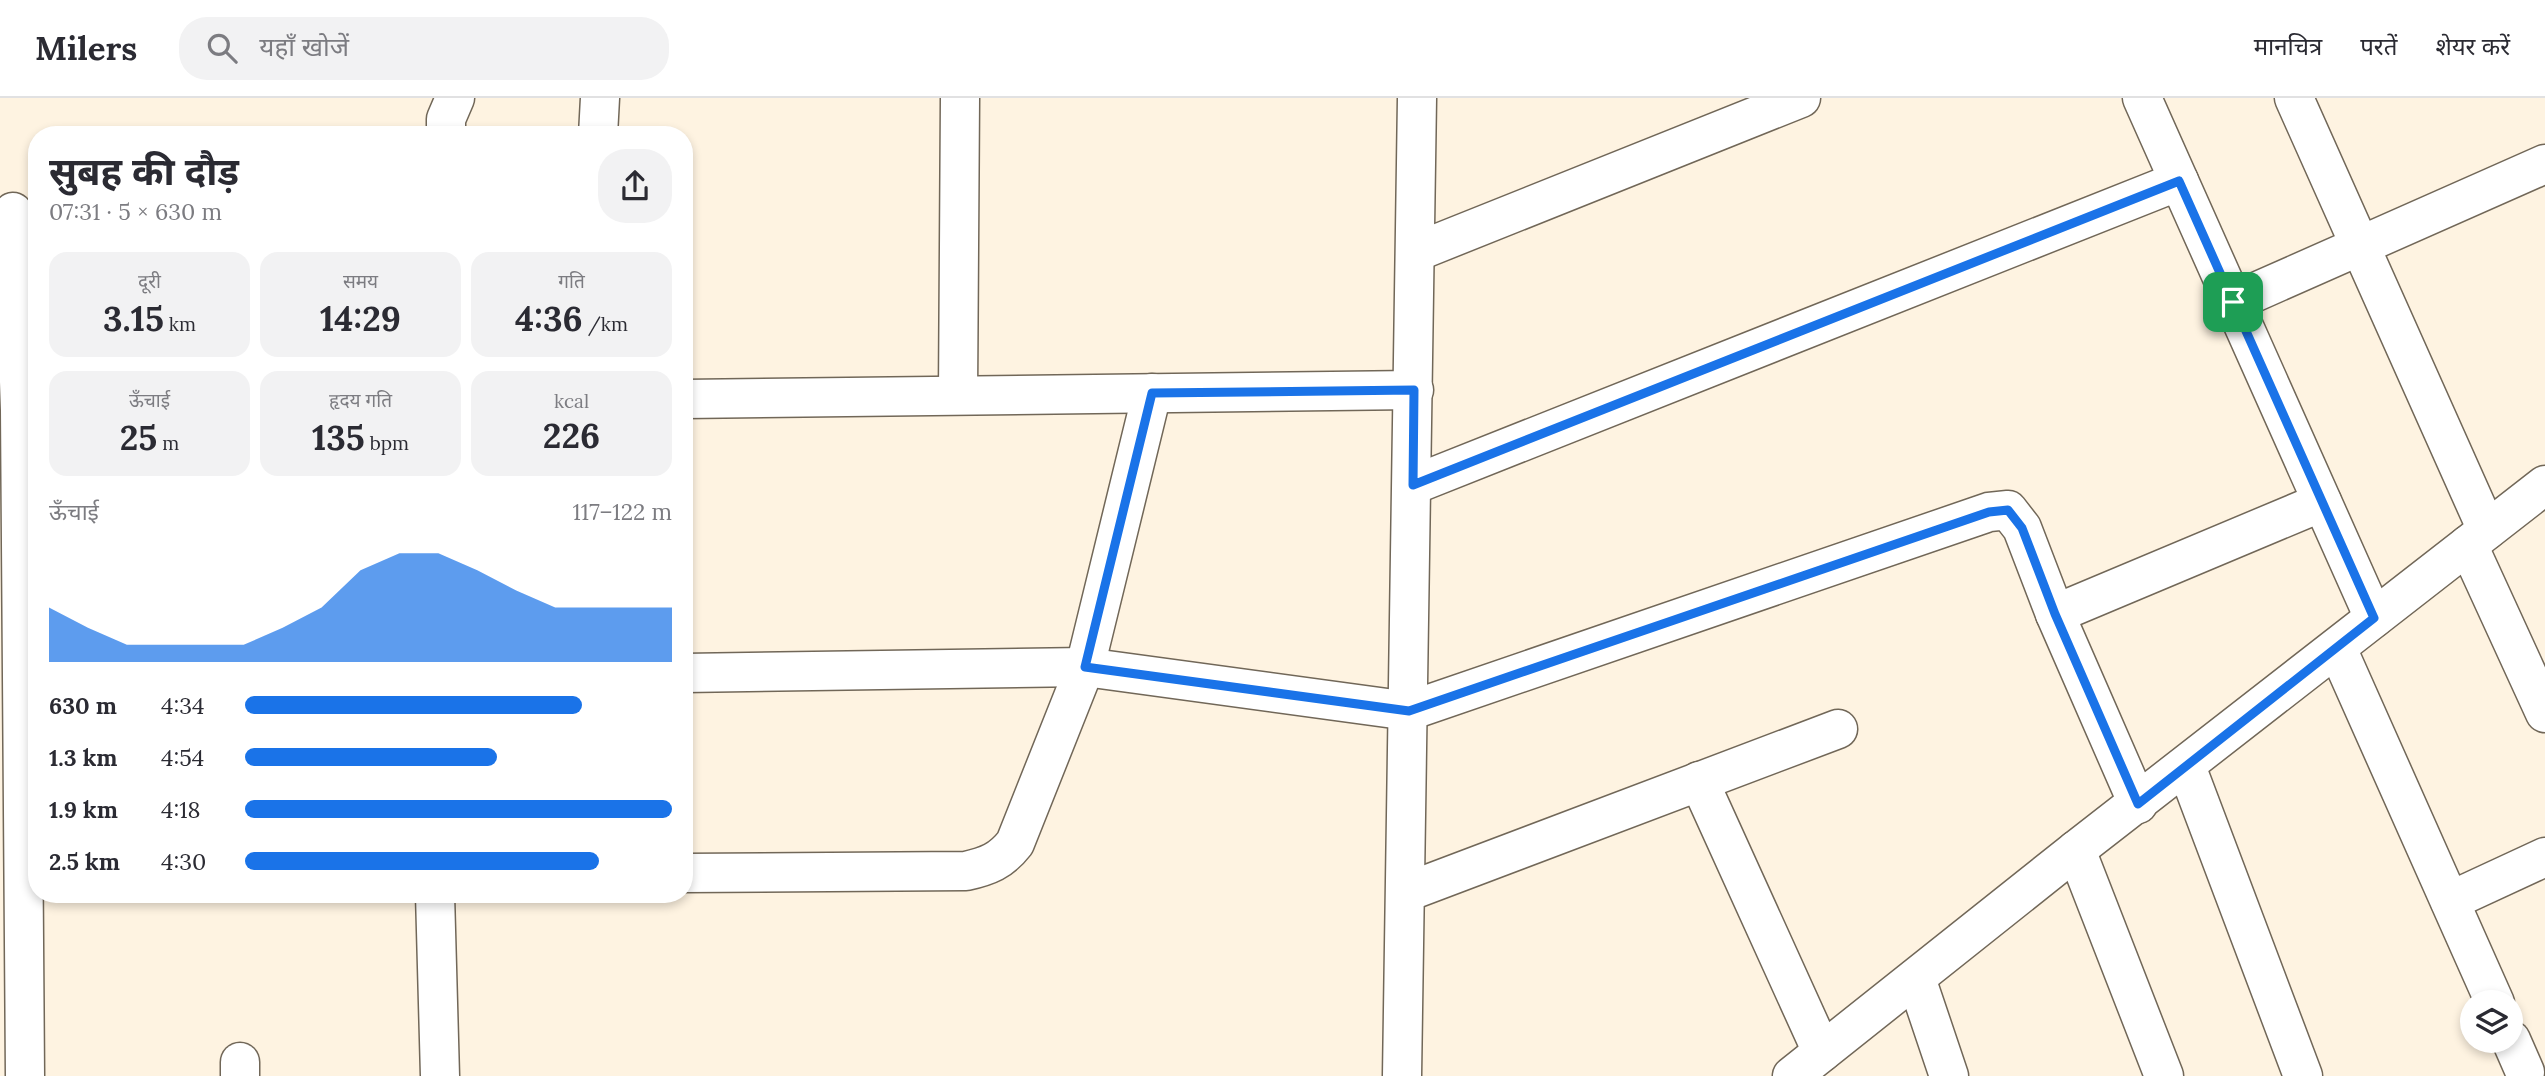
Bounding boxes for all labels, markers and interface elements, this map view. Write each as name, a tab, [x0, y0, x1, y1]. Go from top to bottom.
search box	[179, 17, 669, 80]
text: Milers	[35, 27, 137, 69]
icon: search	[203, 29, 241, 67]
text: यहाँ खोजें	[259, 30, 349, 63]
text: मानचित्र	[2254, 31, 2322, 62]
text: परतें	[2360, 31, 2397, 62]
text: शेयर करें	[2435, 31, 2510, 62]
text: सुबह की दौड़	[49, 147, 239, 195]
button: share	[598, 149, 672, 223]
text: 07:31 · 5 × 630 m	[49, 197, 222, 226]
text: दूरी	[138, 269, 161, 293]
text: समय	[343, 269, 378, 293]
text: गति	[558, 269, 585, 293]
pin	[2203, 272, 2263, 332]
icon: arrive	[2214, 283, 2252, 321]
text: 3.15	[103, 296, 164, 341]
text: 14:29	[320, 296, 401, 341]
text: 4:36	[515, 296, 583, 341]
text: km	[164, 312, 196, 336]
text: /km	[583, 312, 628, 336]
text: ऊँचाई	[129, 388, 170, 412]
text: हृदय गति	[329, 388, 392, 412]
text: kcal	[554, 389, 589, 413]
text: 226	[543, 413, 600, 458]
text: 25	[120, 415, 157, 460]
text: 135	[312, 415, 365, 460]
text: m	[157, 431, 179, 455]
text: bpm	[365, 431, 409, 455]
text: ऊँचाई	[49, 497, 99, 526]
text: 117–122 m	[572, 497, 672, 526]
text: 630 m	[49, 691, 117, 720]
text: 4:34	[161, 691, 205, 720]
text: 1.3 km	[49, 743, 117, 772]
text: 4:54	[161, 743, 204, 772]
text: 1.9 km	[49, 795, 118, 824]
text: 4:18	[161, 795, 201, 824]
text: 2.5 km	[49, 847, 120, 876]
text: 4:30	[161, 847, 206, 876]
map controls	[2460, 990, 2523, 1053]
button: layers	[2460, 990, 2523, 1053]

